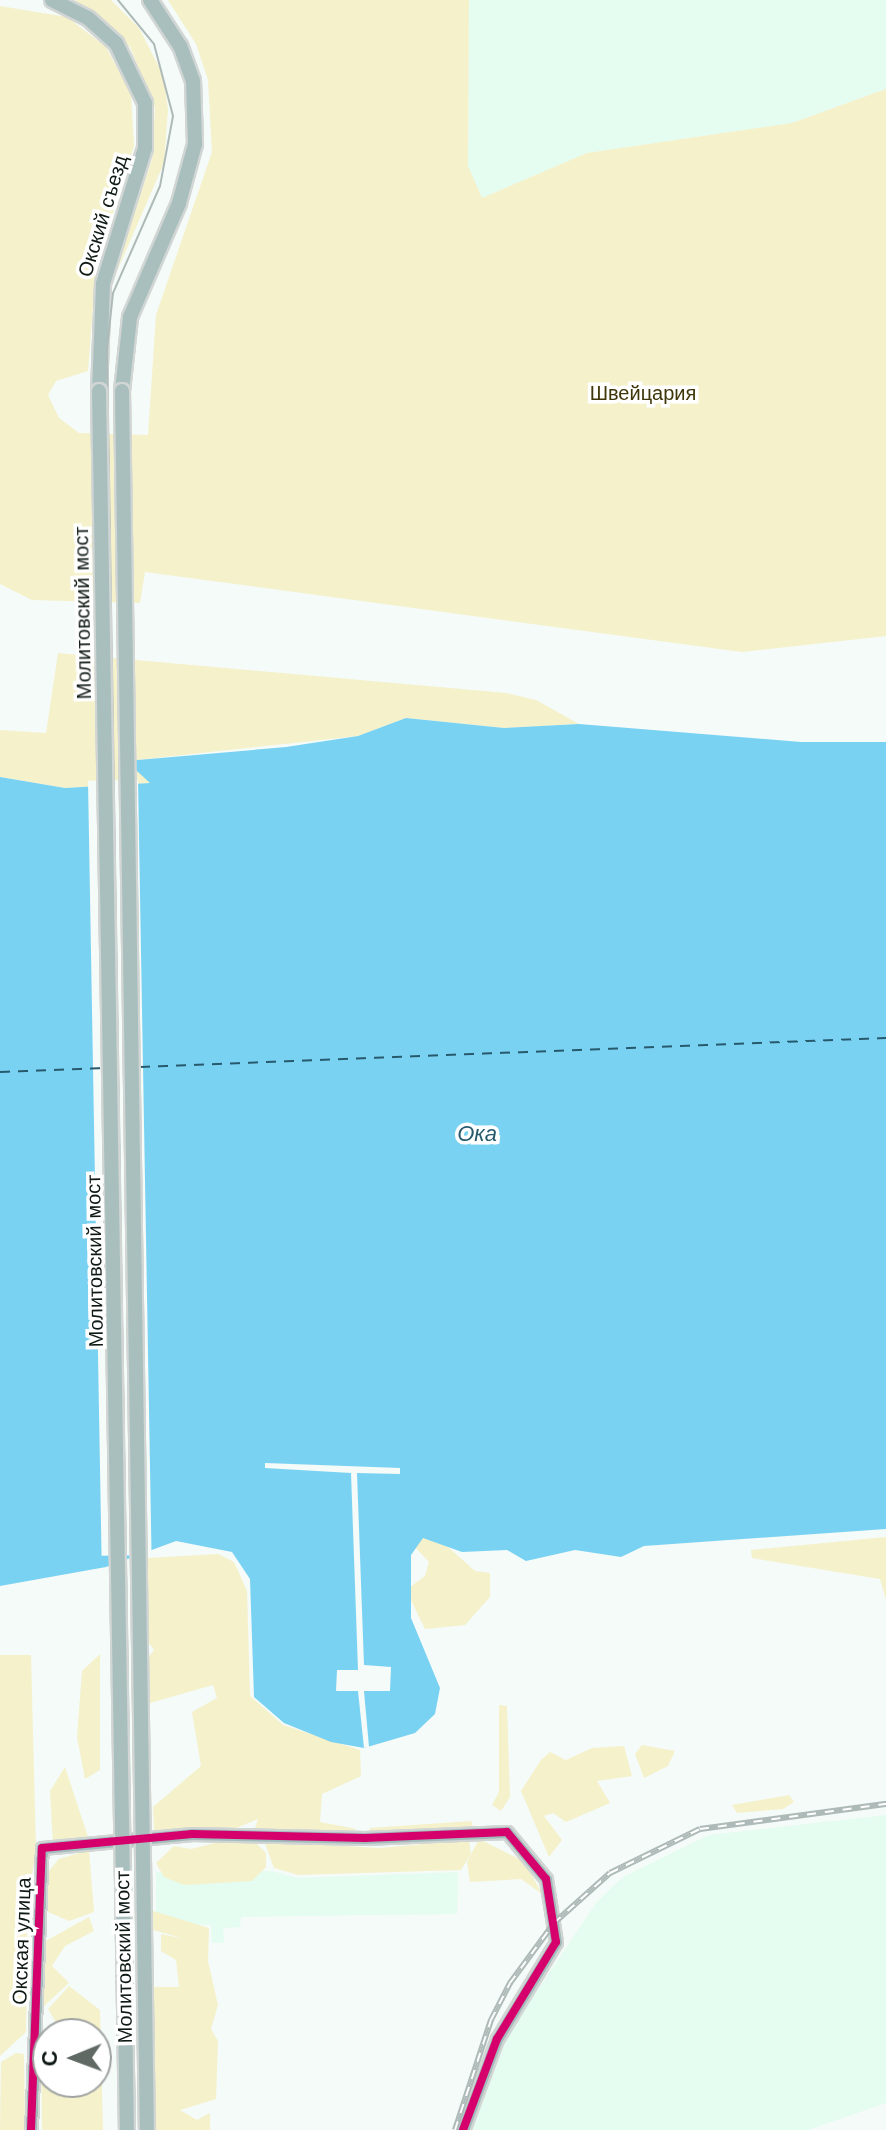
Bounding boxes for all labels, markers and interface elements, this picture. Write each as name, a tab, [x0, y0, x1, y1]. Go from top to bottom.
street label: Окский съезд	[73, 152, 133, 280]
park label: Швейцария	[590, 381, 696, 405]
street label: Молитовский мост	[69, 526, 97, 700]
water label: Ока	[457, 1121, 497, 1147]
street label: Молитовский мост	[81, 1174, 109, 1348]
street label: Молитовский мост	[110, 1870, 138, 2044]
street label: Окская улица	[8, 1877, 36, 2005]
north arrow	[32, 2018, 112, 2098]
text: С	[37, 2050, 62, 2067]

